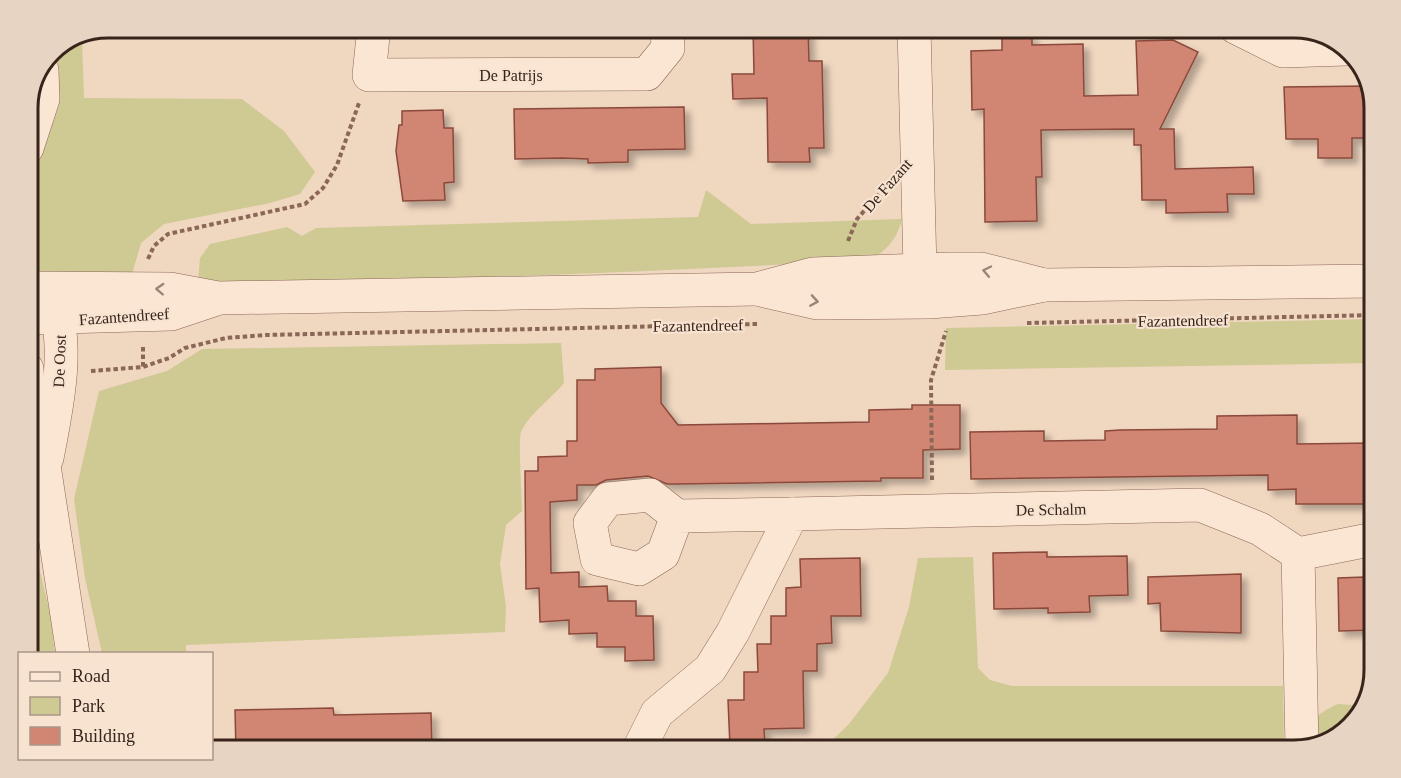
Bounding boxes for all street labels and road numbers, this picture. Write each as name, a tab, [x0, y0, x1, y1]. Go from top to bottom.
street label: De Patrijs	[479, 67, 543, 85]
street label: De Fazant	[860, 155, 916, 216]
street label: Fazantendreef	[78, 305, 170, 328]
street label: Fazantendreef	[1138, 311, 1229, 330]
street label: Fazantendreef	[653, 316, 744, 335]
street label: De Oost	[50, 334, 69, 388]
street label: De Schalm	[1016, 500, 1087, 519]

